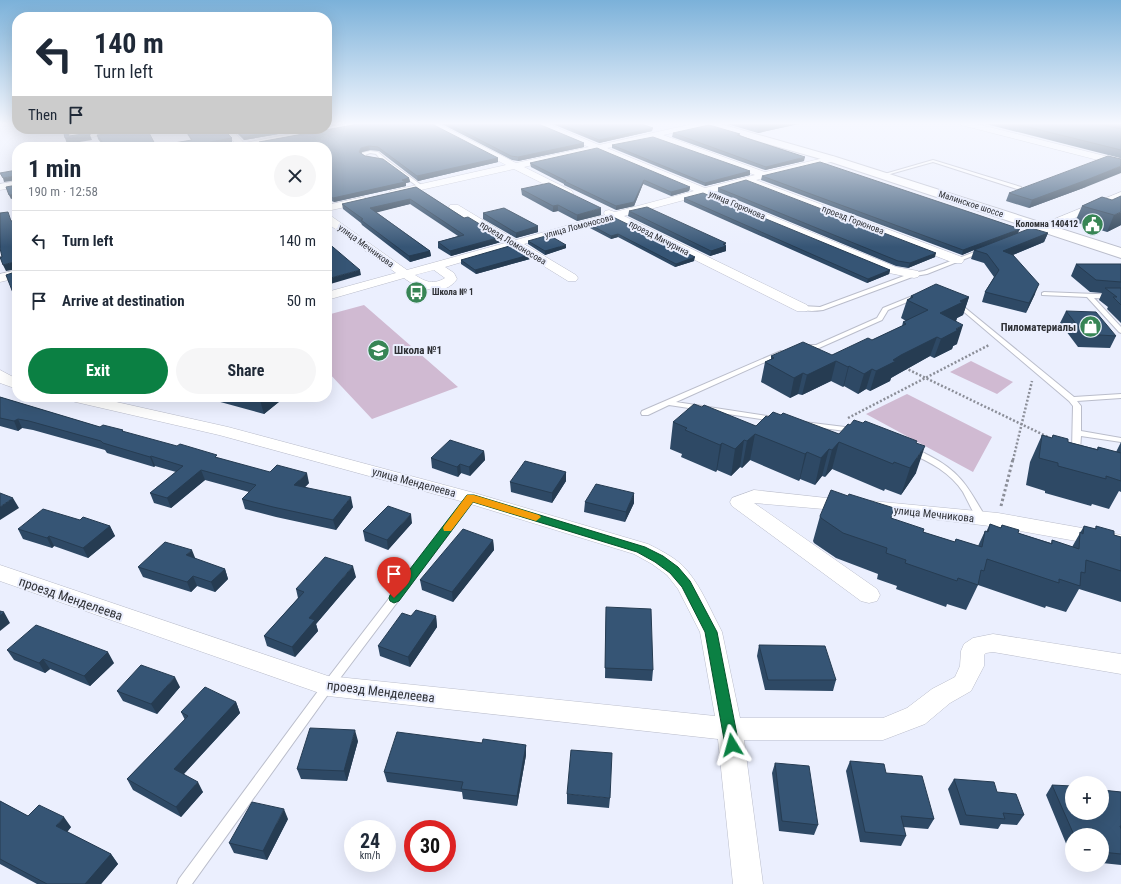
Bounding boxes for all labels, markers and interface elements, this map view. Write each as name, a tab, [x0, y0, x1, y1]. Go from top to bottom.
text: 140 m	[94, 27, 164, 60]
icon: left	[28, 28, 80, 80]
text: Turn left	[94, 61, 153, 82]
icon: arrive	[65, 104, 87, 126]
text: Then	[28, 106, 57, 124]
text: 1 min	[28, 155, 81, 183]
button: close	[274, 155, 316, 197]
text: 190 m · 12:58	[28, 184, 98, 199]
street label: улица Горюнова	[707, 189, 767, 221]
street label: Малинское шоссе	[937, 189, 1005, 219]
street label: проезд Горюнова	[821, 204, 885, 236]
public building icon: Коломна 140412	[1080, 211, 1106, 237]
street label: улица Ломоносова	[543, 212, 615, 240]
street label: проезд Ломоносова	[478, 219, 548, 267]
street label: проезд Мичурина	[627, 219, 691, 257]
place label: Коломна 140412	[1016, 219, 1078, 229]
street label: улица Мечникова	[336, 223, 396, 269]
icon: left	[28, 230, 50, 252]
text: Turn left	[62, 232, 113, 250]
text: 140 m	[279, 232, 316, 250]
bus stop icon: Школа № 1	[404, 279, 430, 305]
place label: Школа № 1	[432, 287, 473, 297]
icon: arrive	[28, 290, 50, 312]
text: Arrive at destination	[62, 292, 185, 310]
text: 50 m	[286, 292, 316, 310]
shop icon: Пиломатериалы	[1078, 314, 1104, 340]
place label: Пиломатериалы	[1001, 321, 1076, 334]
school or university icon: Школа №1	[366, 337, 392, 363]
place label: Школа №1	[394, 344, 442, 357]
button: Exit	[28, 348, 168, 394]
button: Share	[176, 348, 316, 394]
street label: улица Менделеева	[371, 465, 457, 500]
street label: улица Мечникова	[893, 504, 975, 525]
pin	[377, 557, 411, 598]
icon: arrive	[383, 563, 405, 585]
street label: проезд Менделеева	[17, 574, 125, 623]
street label: проезд Менделеева	[326, 677, 436, 706]
position arrow	[711, 724, 753, 766]
map controls	[1065, 776, 1109, 872]
button: +	[1065, 776, 1109, 820]
speed limit sign: 30	[404, 820, 456, 872]
button: −	[1065, 828, 1109, 872]
text: 24	[360, 829, 380, 853]
text: km/h	[360, 850, 380, 861]

